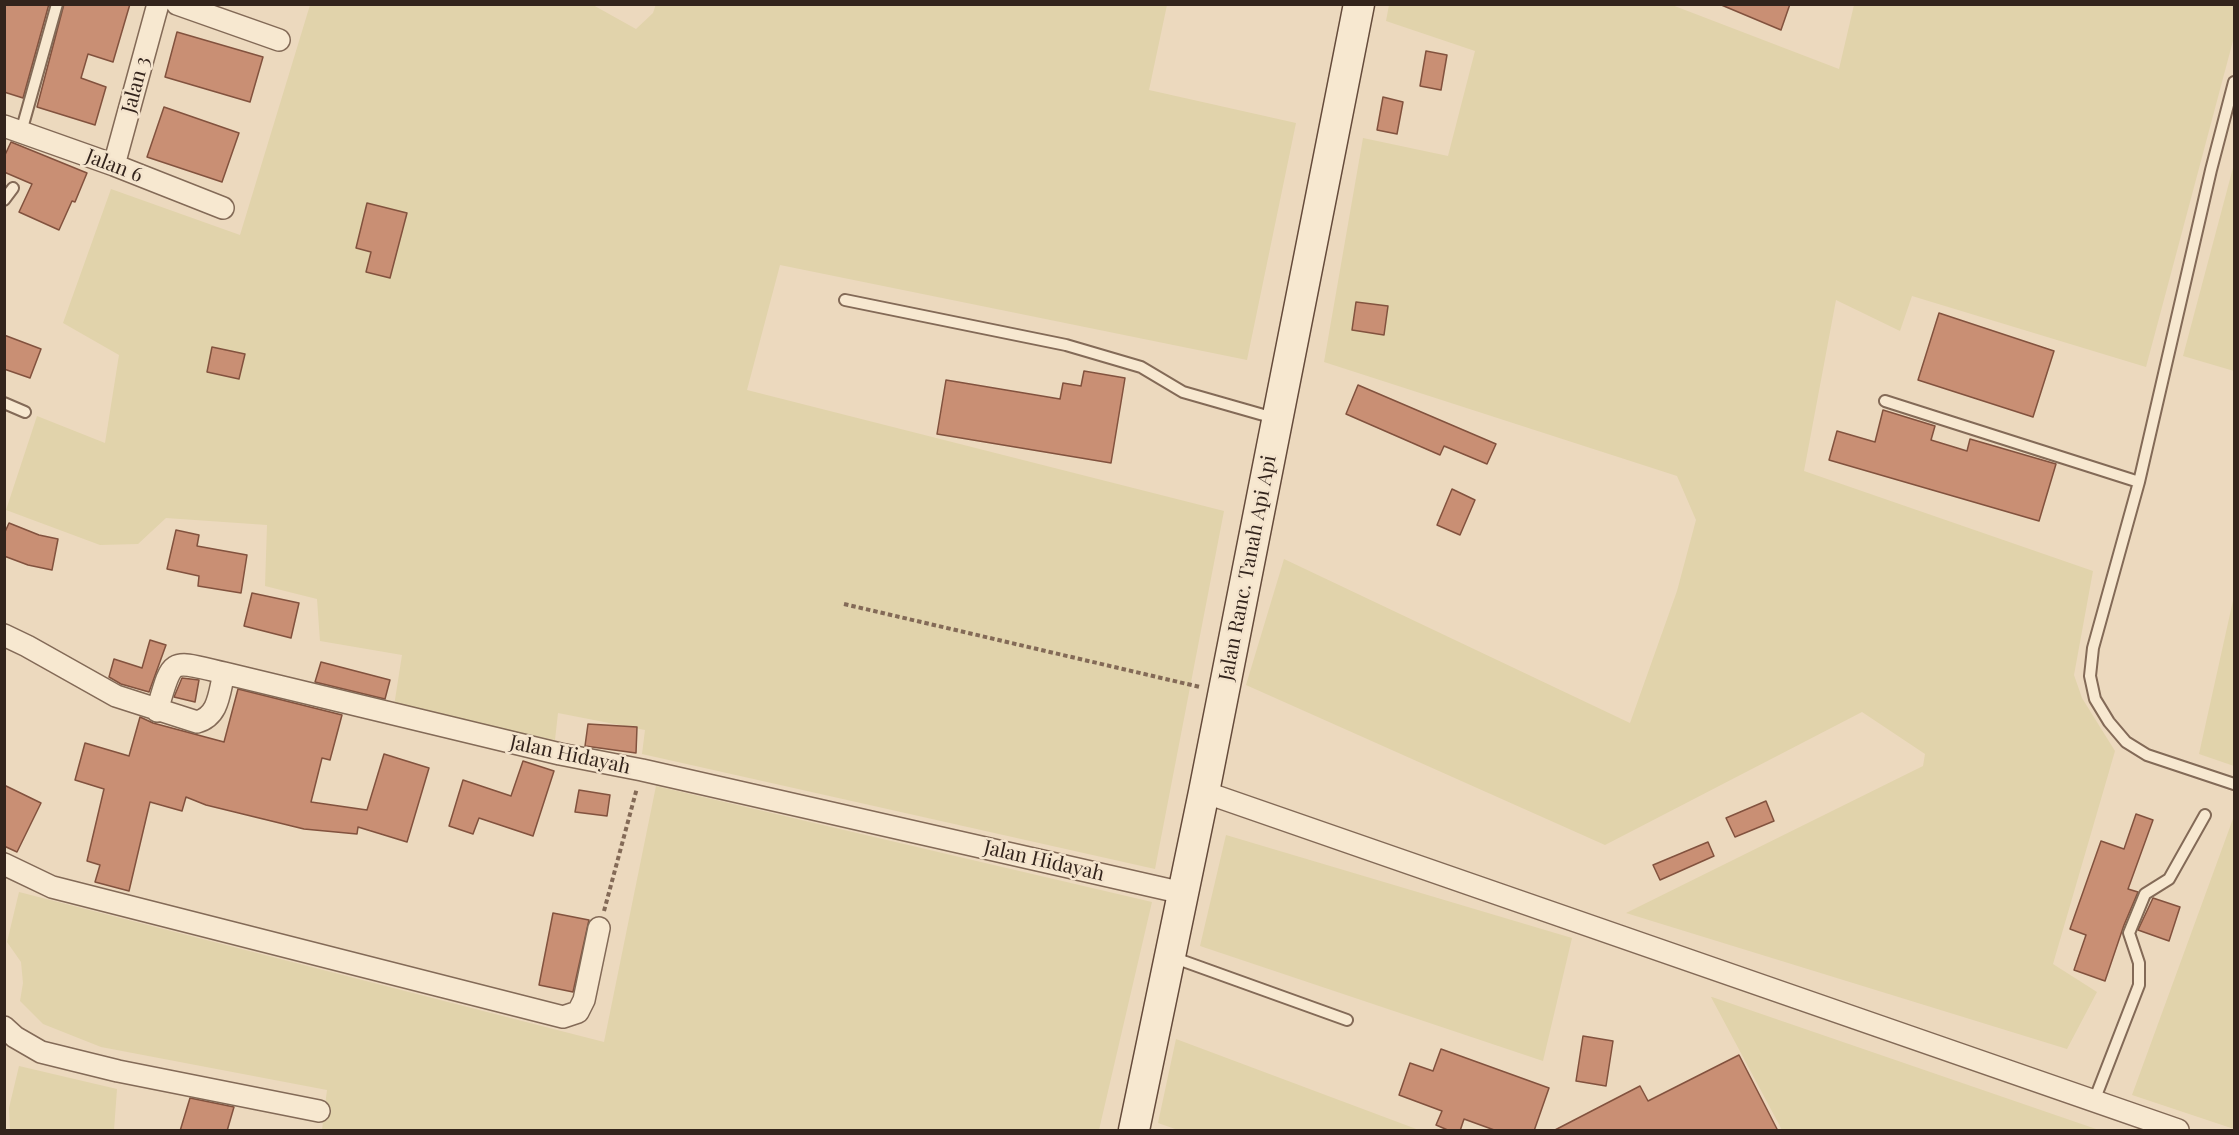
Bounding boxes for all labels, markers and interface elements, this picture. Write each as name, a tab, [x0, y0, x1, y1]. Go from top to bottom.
street label: Jalan 3	[117, 54, 155, 116]
street label: Jalan 6	[82, 144, 146, 188]
street label: Jalan Ranc. Tanah Api Api	[1214, 453, 1282, 683]
street label: Jalan Hidayah	[507, 730, 633, 780]
street label: Jalan Hidayah	[981, 835, 1107, 887]

